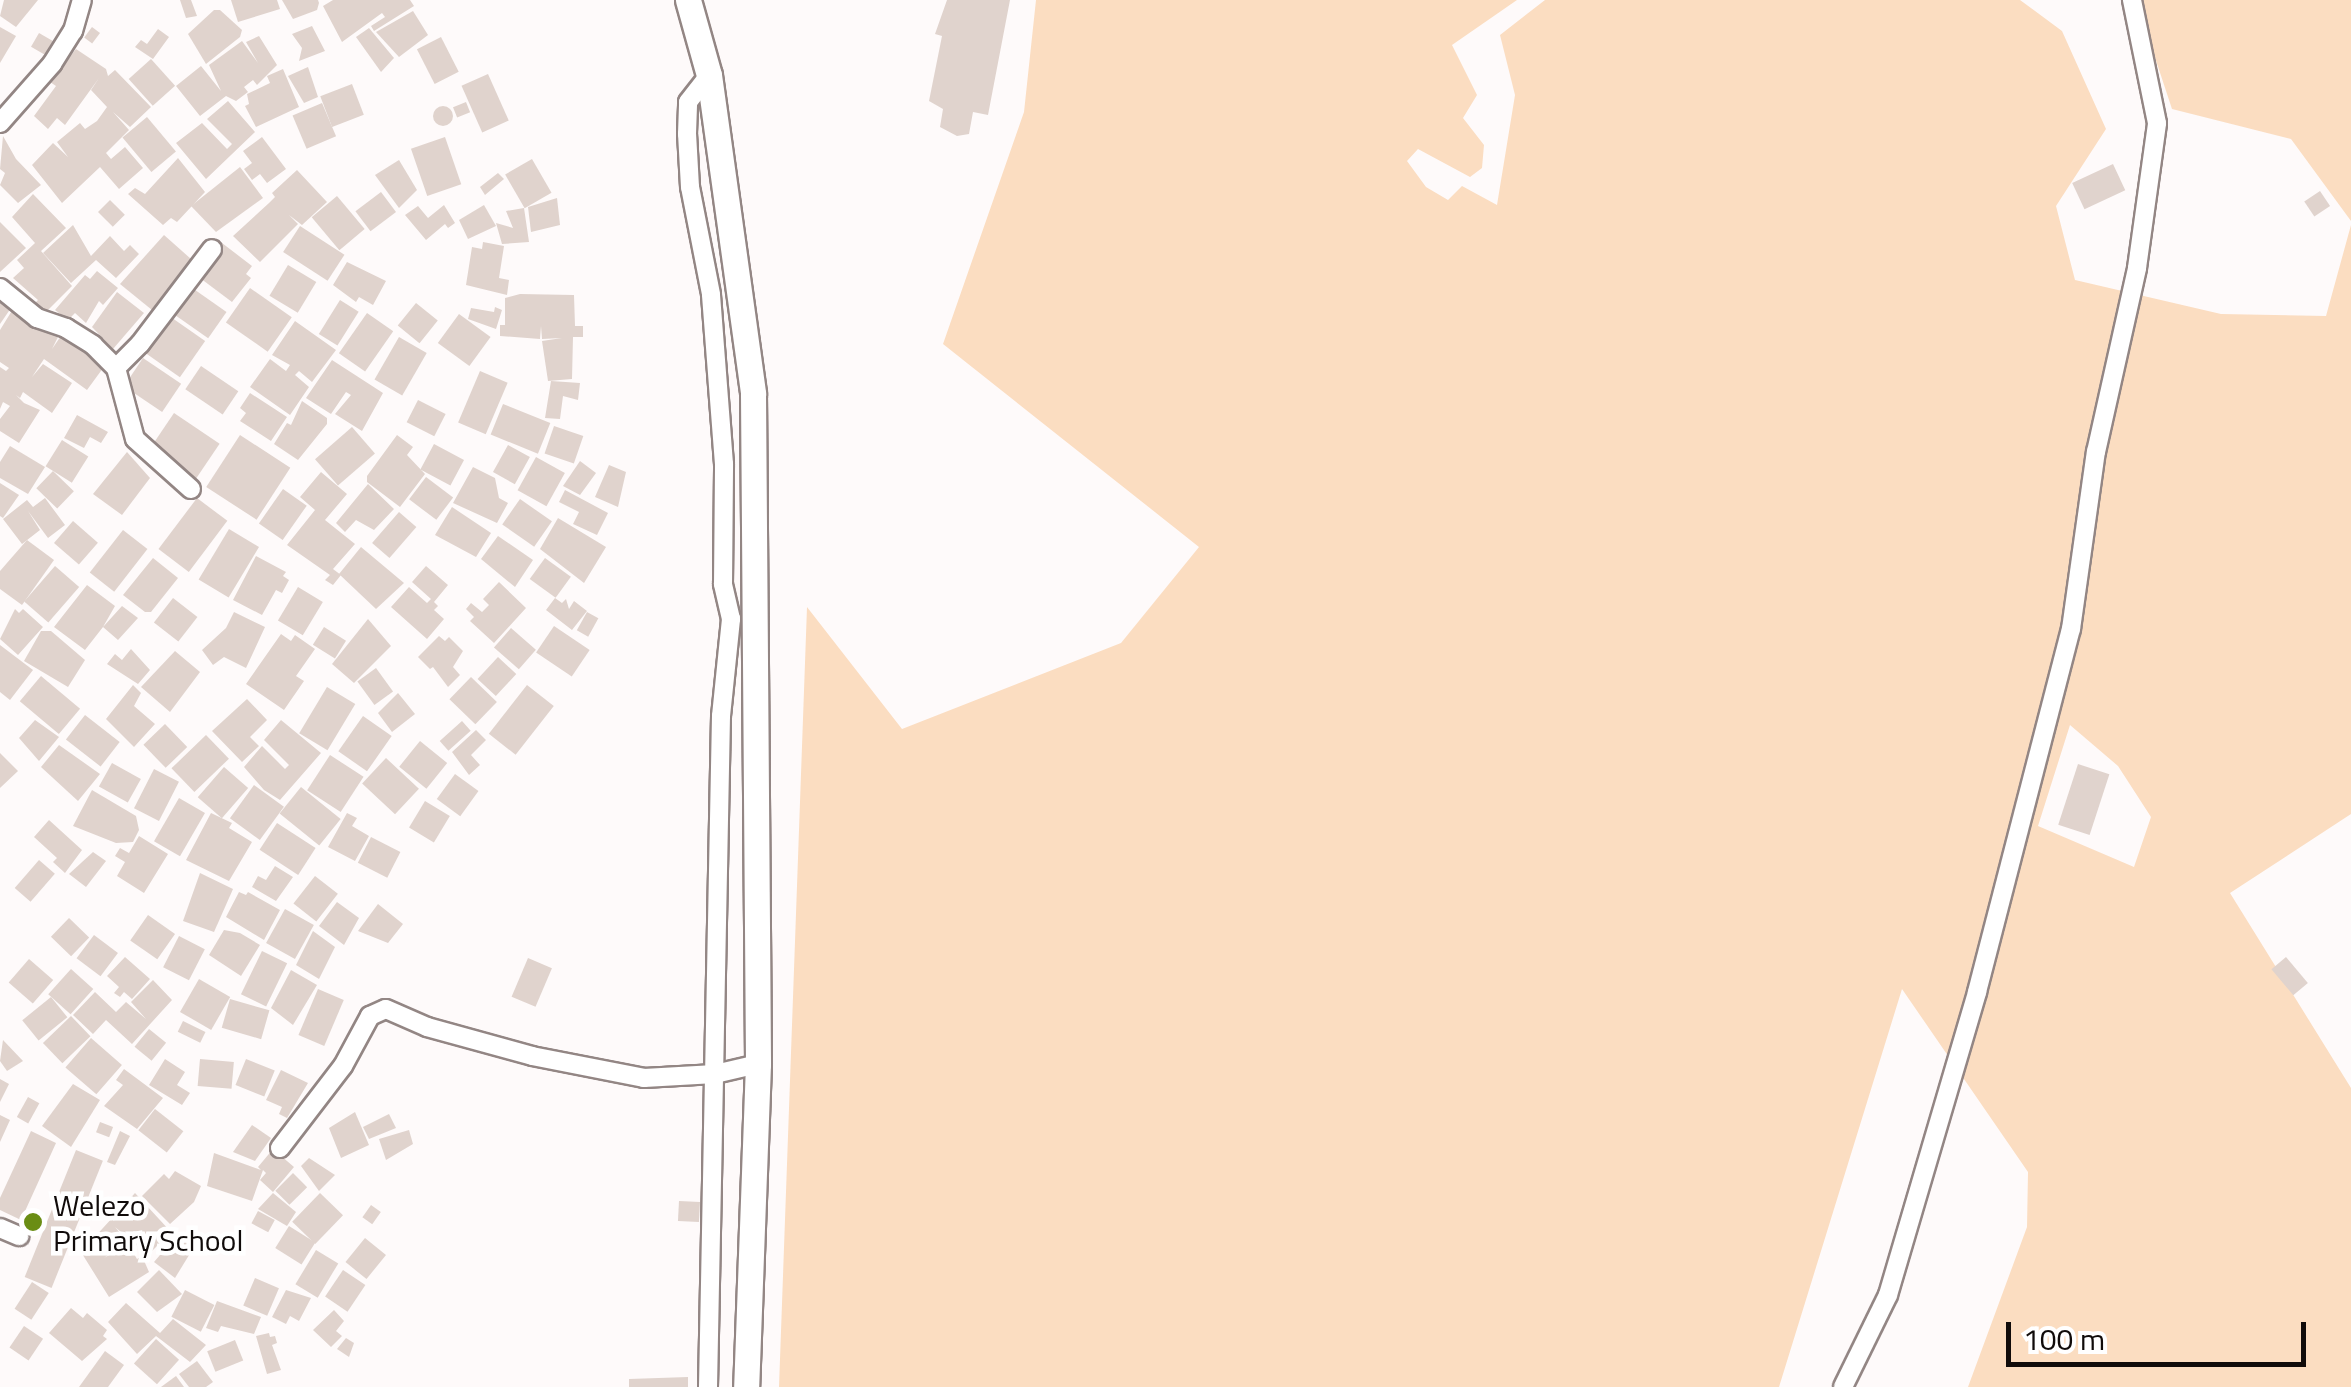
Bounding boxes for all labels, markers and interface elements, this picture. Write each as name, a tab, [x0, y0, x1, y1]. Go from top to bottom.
place label: Welezo Primary School	[53, 1187, 243, 1258]
marker: Welezo Primary School	[22, 1211, 44, 1233]
scale bar	[2011, 1302, 2311, 1364]
text: 100 m	[2023, 1316, 2105, 1362]

